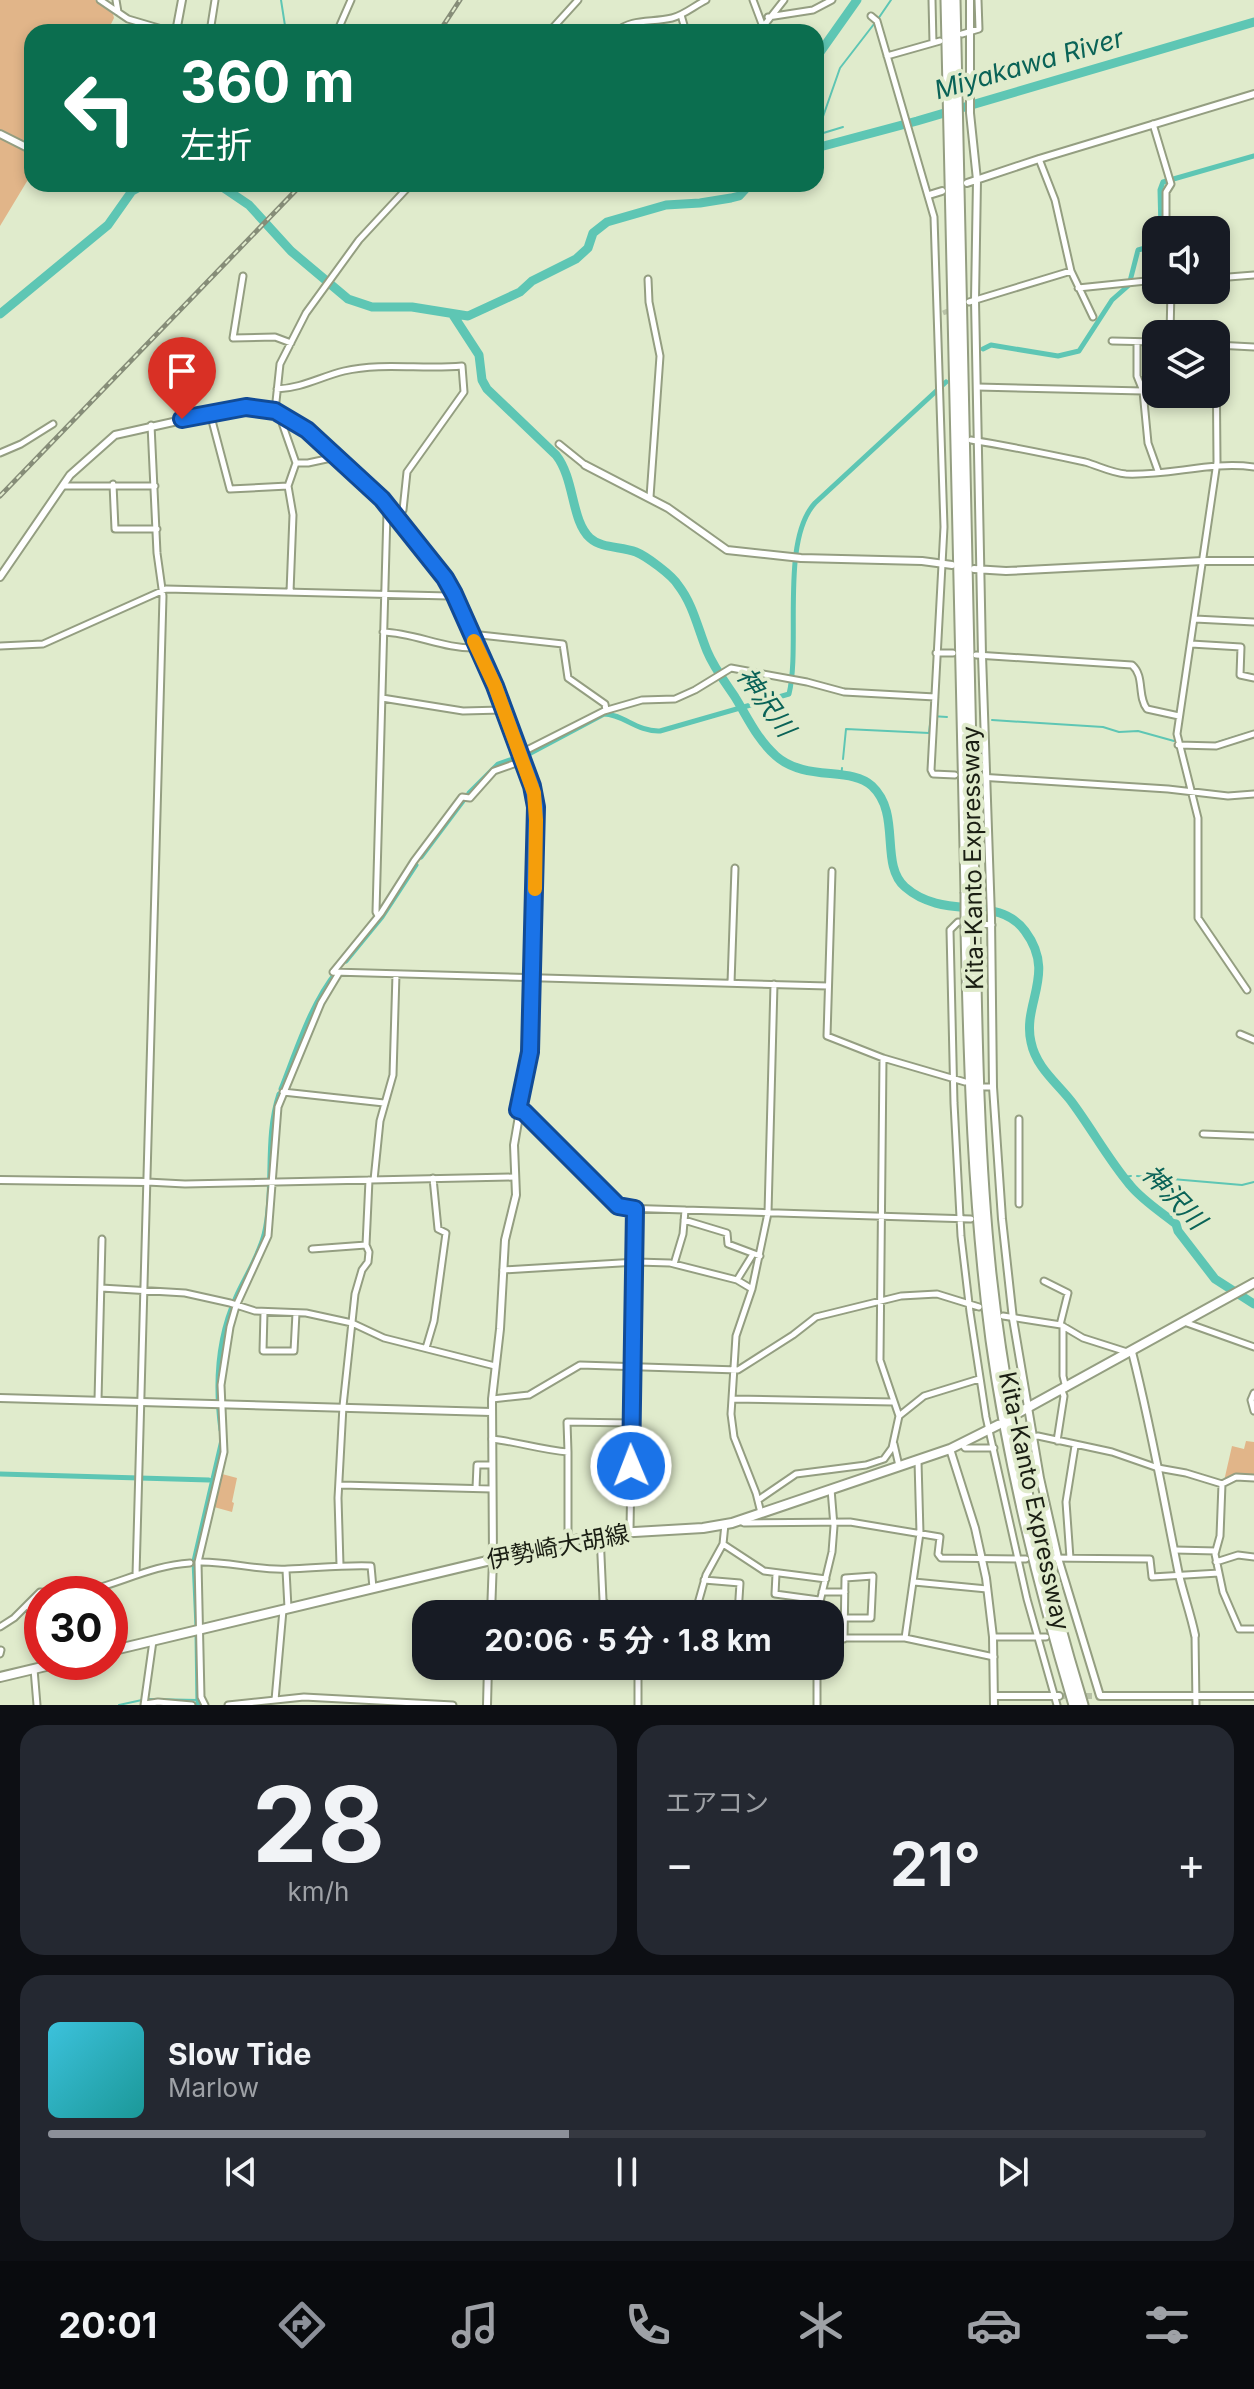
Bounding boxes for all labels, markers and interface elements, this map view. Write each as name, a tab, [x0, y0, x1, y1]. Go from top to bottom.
water label: Miyakawa River	[931, 21, 1128, 105]
text: 360 m	[180, 48, 355, 116]
icon: left	[48, 56, 152, 160]
text: 左折	[180, 123, 252, 167]
map controls	[1142, 216, 1230, 408]
button: sound	[1142, 216, 1230, 304]
button: layers	[1142, 320, 1230, 408]
pin	[148, 337, 216, 419]
icon: arrive	[160, 349, 204, 393]
water label: 神沢川	[731, 661, 804, 745]
street label: Kita-Kanto Expressway	[956, 726, 989, 990]
water label: 神沢川	[1136, 1158, 1215, 1238]
street label: Kita-Kanto Expressway	[993, 1369, 1076, 1633]
position arrow	[589, 1424, 673, 1508]
street label: 伊勢崎大胡線	[484, 1519, 631, 1574]
speed limit sign: 30	[24, 1576, 128, 1680]
text: 20:06 · 5 分 · 1.8 km	[484, 1622, 772, 1658]
text: 28	[252, 1761, 385, 1887]
text: エアコン	[665, 1787, 769, 1818]
text: 21°	[890, 1828, 981, 1900]
text: −	[665, 1837, 694, 1891]
text: +	[1177, 1837, 1206, 1891]
text: km/h	[288, 1876, 349, 1907]
text: Slow Tide	[168, 2036, 311, 2072]
text: Marlow	[168, 2072, 259, 2103]
icon: previous	[219, 2150, 263, 2194]
icon: pause	[605, 2150, 649, 2194]
icon: next	[991, 2150, 1035, 2194]
icon: directions	[274, 2297, 330, 2353]
icon: music	[447, 2297, 503, 2353]
icon: phone	[620, 2297, 676, 2353]
icon: climate	[793, 2297, 849, 2353]
icon: car	[966, 2297, 1022, 2353]
icon: filters	[1139, 2297, 1195, 2353]
text: 20:01	[59, 2303, 157, 2347]

